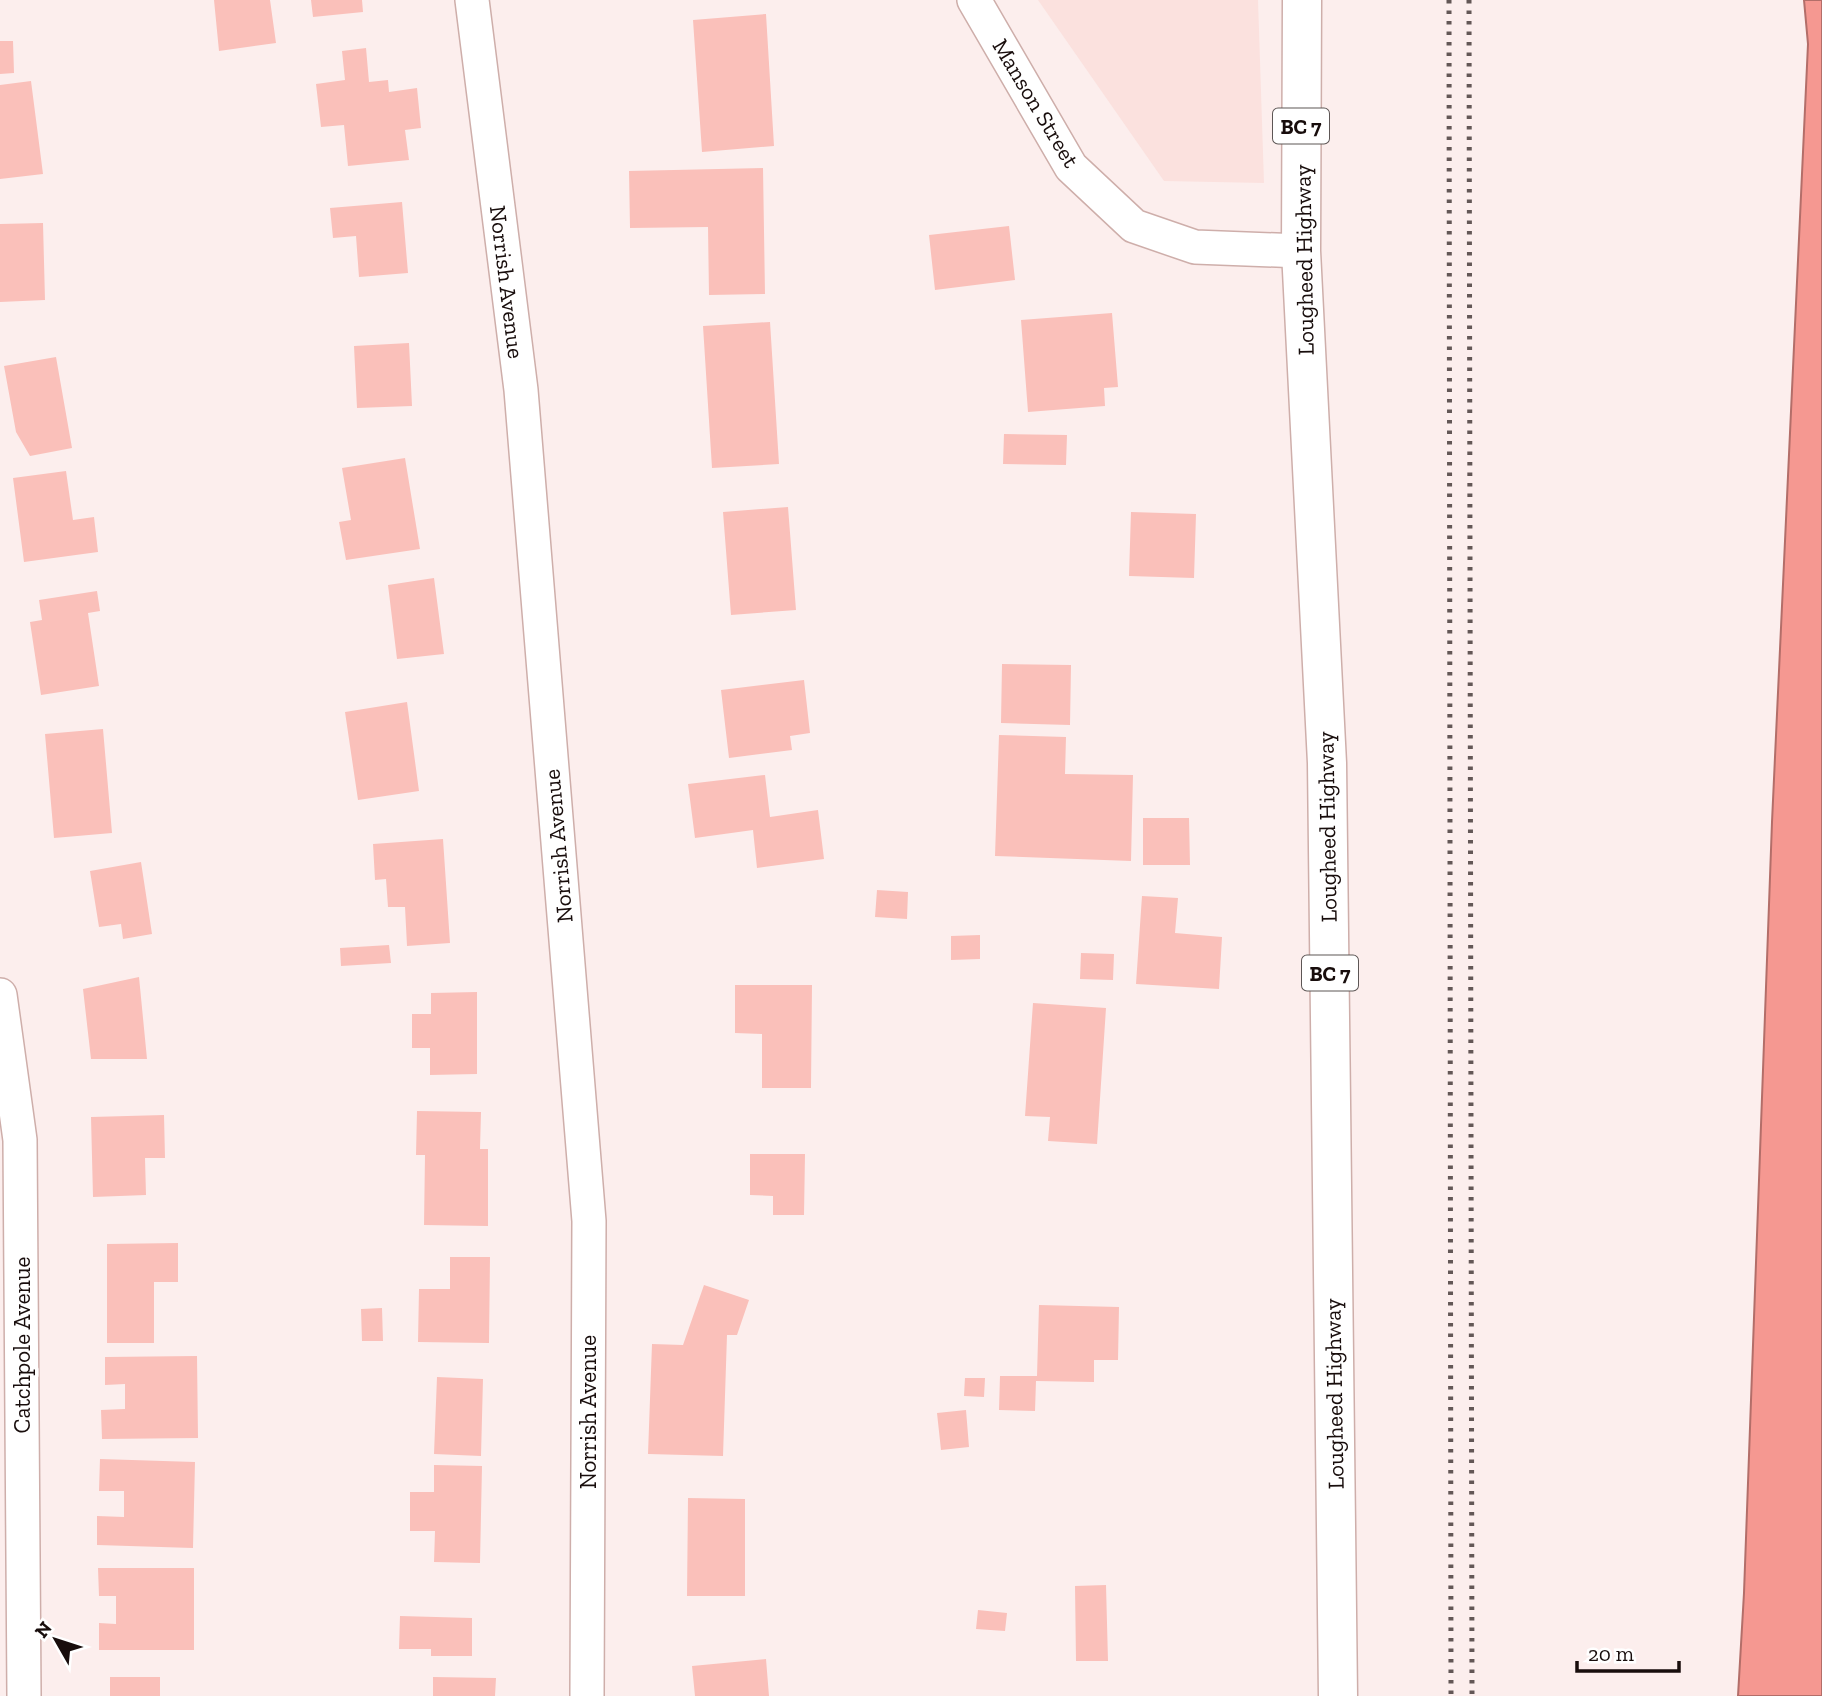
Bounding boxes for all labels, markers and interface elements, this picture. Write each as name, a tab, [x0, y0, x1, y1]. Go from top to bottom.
street label: Manson Street	[987, 34, 1086, 173]
road number: BC 7	[1273, 108, 1329, 144]
street label: Lougheed Highway	[1288, 164, 1320, 356]
street label: Norrish Avenue	[484, 204, 530, 360]
street label: Lougheed Highway	[1311, 731, 1343, 923]
street label: Norrish Avenue	[537, 768, 579, 924]
road number: BC 7	[1302, 956, 1358, 990]
street label: Catchpole Avenue	[8, 1257, 36, 1433]
street label: Lougheed Highway	[1318, 1298, 1350, 1490]
street label: Norrish Avenue	[574, 1335, 602, 1489]
north arrow	[21, 1605, 91, 1675]
text: N	[30, 1617, 57, 1642]
scale bar	[1577, 1630, 1678, 1674]
text: 20 m	[1588, 1641, 1634, 1666]

